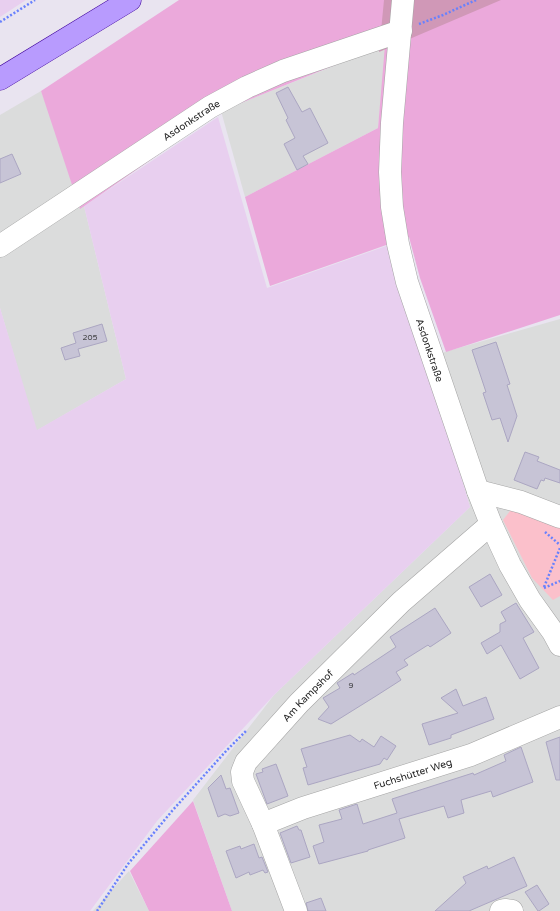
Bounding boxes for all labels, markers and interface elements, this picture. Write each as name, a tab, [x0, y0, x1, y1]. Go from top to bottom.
street label: Asdonkstraße	[161, 98, 223, 144]
street label: Asdonkstraße	[413, 317, 446, 384]
house number: 205	[82, 333, 98, 342]
street label: Am Kampshof	[280, 667, 336, 724]
house number: 9	[348, 681, 354, 690]
street label: Fuchshütter Weg	[372, 756, 454, 792]

